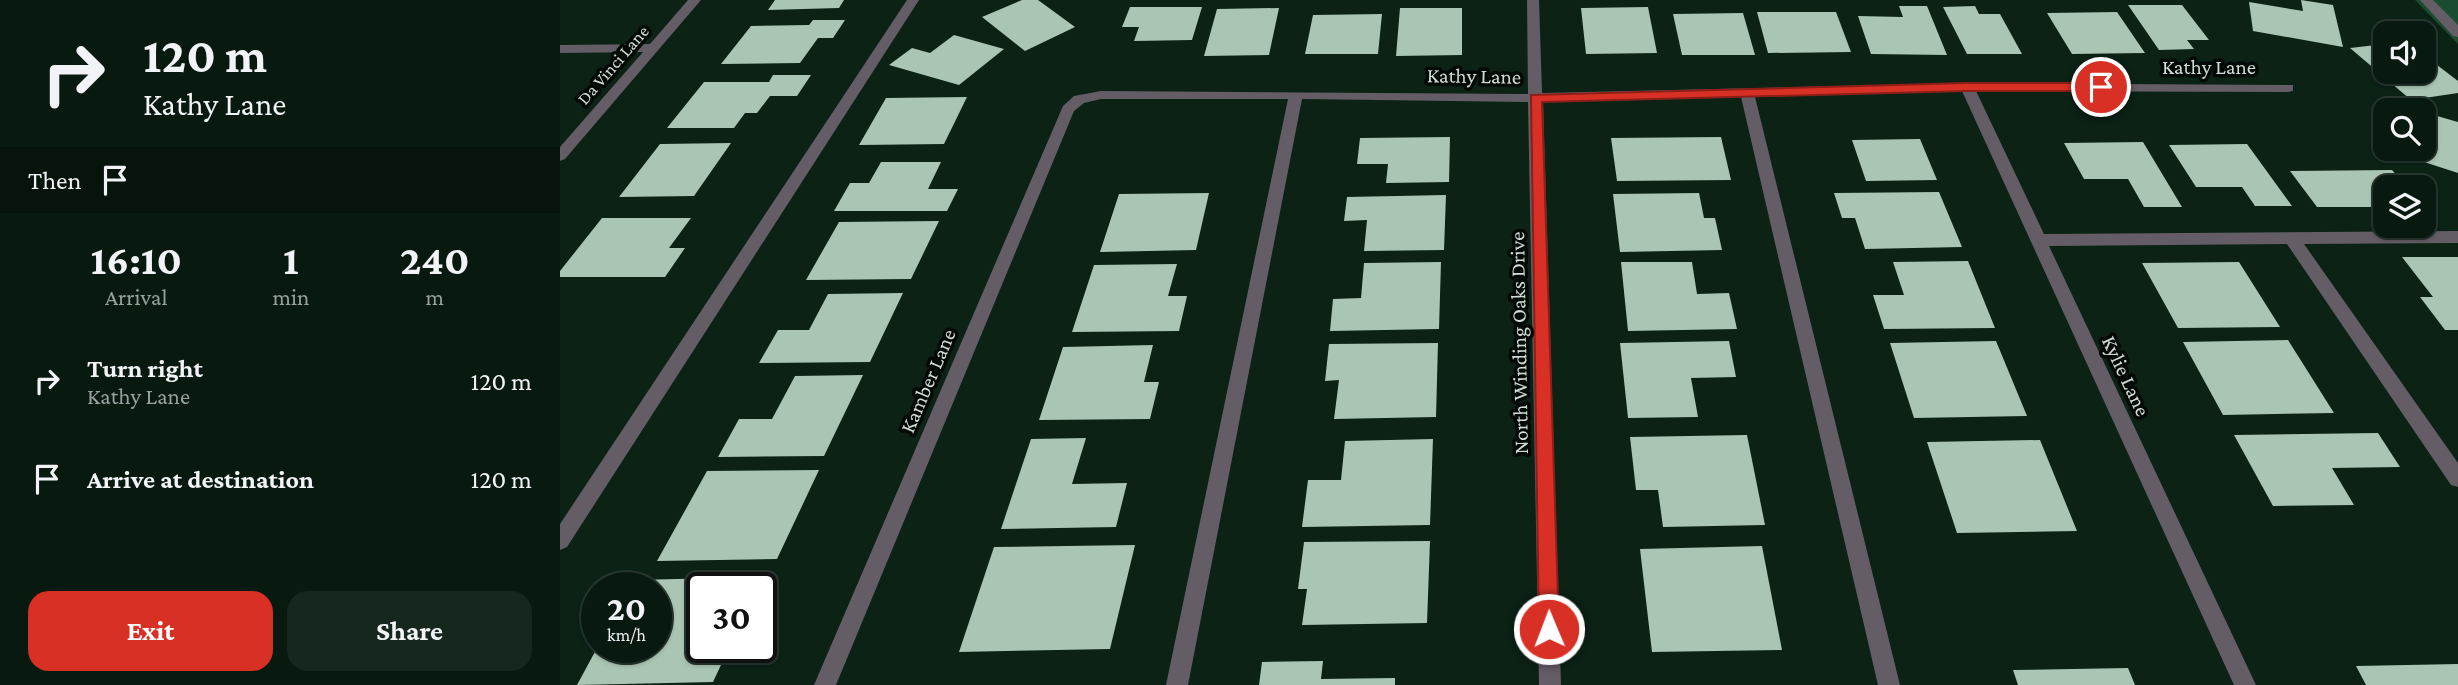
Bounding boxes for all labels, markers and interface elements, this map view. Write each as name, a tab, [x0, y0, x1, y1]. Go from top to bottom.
street label: Da Vinci Lane	[573, 21, 653, 109]
map controls	[2373, 21, 2436, 238]
button: sound	[2373, 21, 2436, 84]
icon: right	[28, 28, 119, 119]
text: 120 m	[143, 28, 267, 83]
street label: Kathy Lane	[2162, 55, 2256, 79]
pin	[2071, 57, 2131, 117]
street label: Kathy Lane	[1427, 63, 1521, 89]
icon: arrive	[2082, 68, 2120, 106]
text: Kathy Lane	[143, 86, 286, 122]
button: search	[2373, 98, 2436, 161]
icon: arrive	[96, 161, 134, 199]
text: Then	[28, 166, 82, 195]
button: layers	[2373, 175, 2436, 238]
street label: North Winding Oaks Drive	[1505, 231, 1533, 455]
text: 16:10	[91, 236, 182, 283]
text: 1	[283, 236, 299, 283]
text: 240	[400, 236, 469, 283]
text: Arrival	[105, 284, 168, 310]
text: min	[273, 284, 309, 310]
text: m	[425, 284, 444, 310]
street label: Kamber Lane	[895, 325, 961, 437]
street label: Kylie Lane	[2097, 332, 2155, 420]
text: Turn right	[87, 354, 203, 383]
icon: right	[28, 362, 66, 400]
text: 120 m	[471, 367, 532, 396]
text: Kathy Lane	[87, 383, 190, 409]
icon: arrive	[28, 460, 66, 498]
text: Arrive at destination	[87, 465, 314, 494]
text: 120 m	[471, 465, 532, 494]
speed limit sign: 30	[686, 572, 777, 663]
text: 20	[607, 589, 646, 628]
button: Exit	[28, 591, 273, 671]
button: Share	[287, 591, 532, 671]
position arrow	[1512, 592, 1586, 666]
text: km/h	[607, 625, 646, 645]

